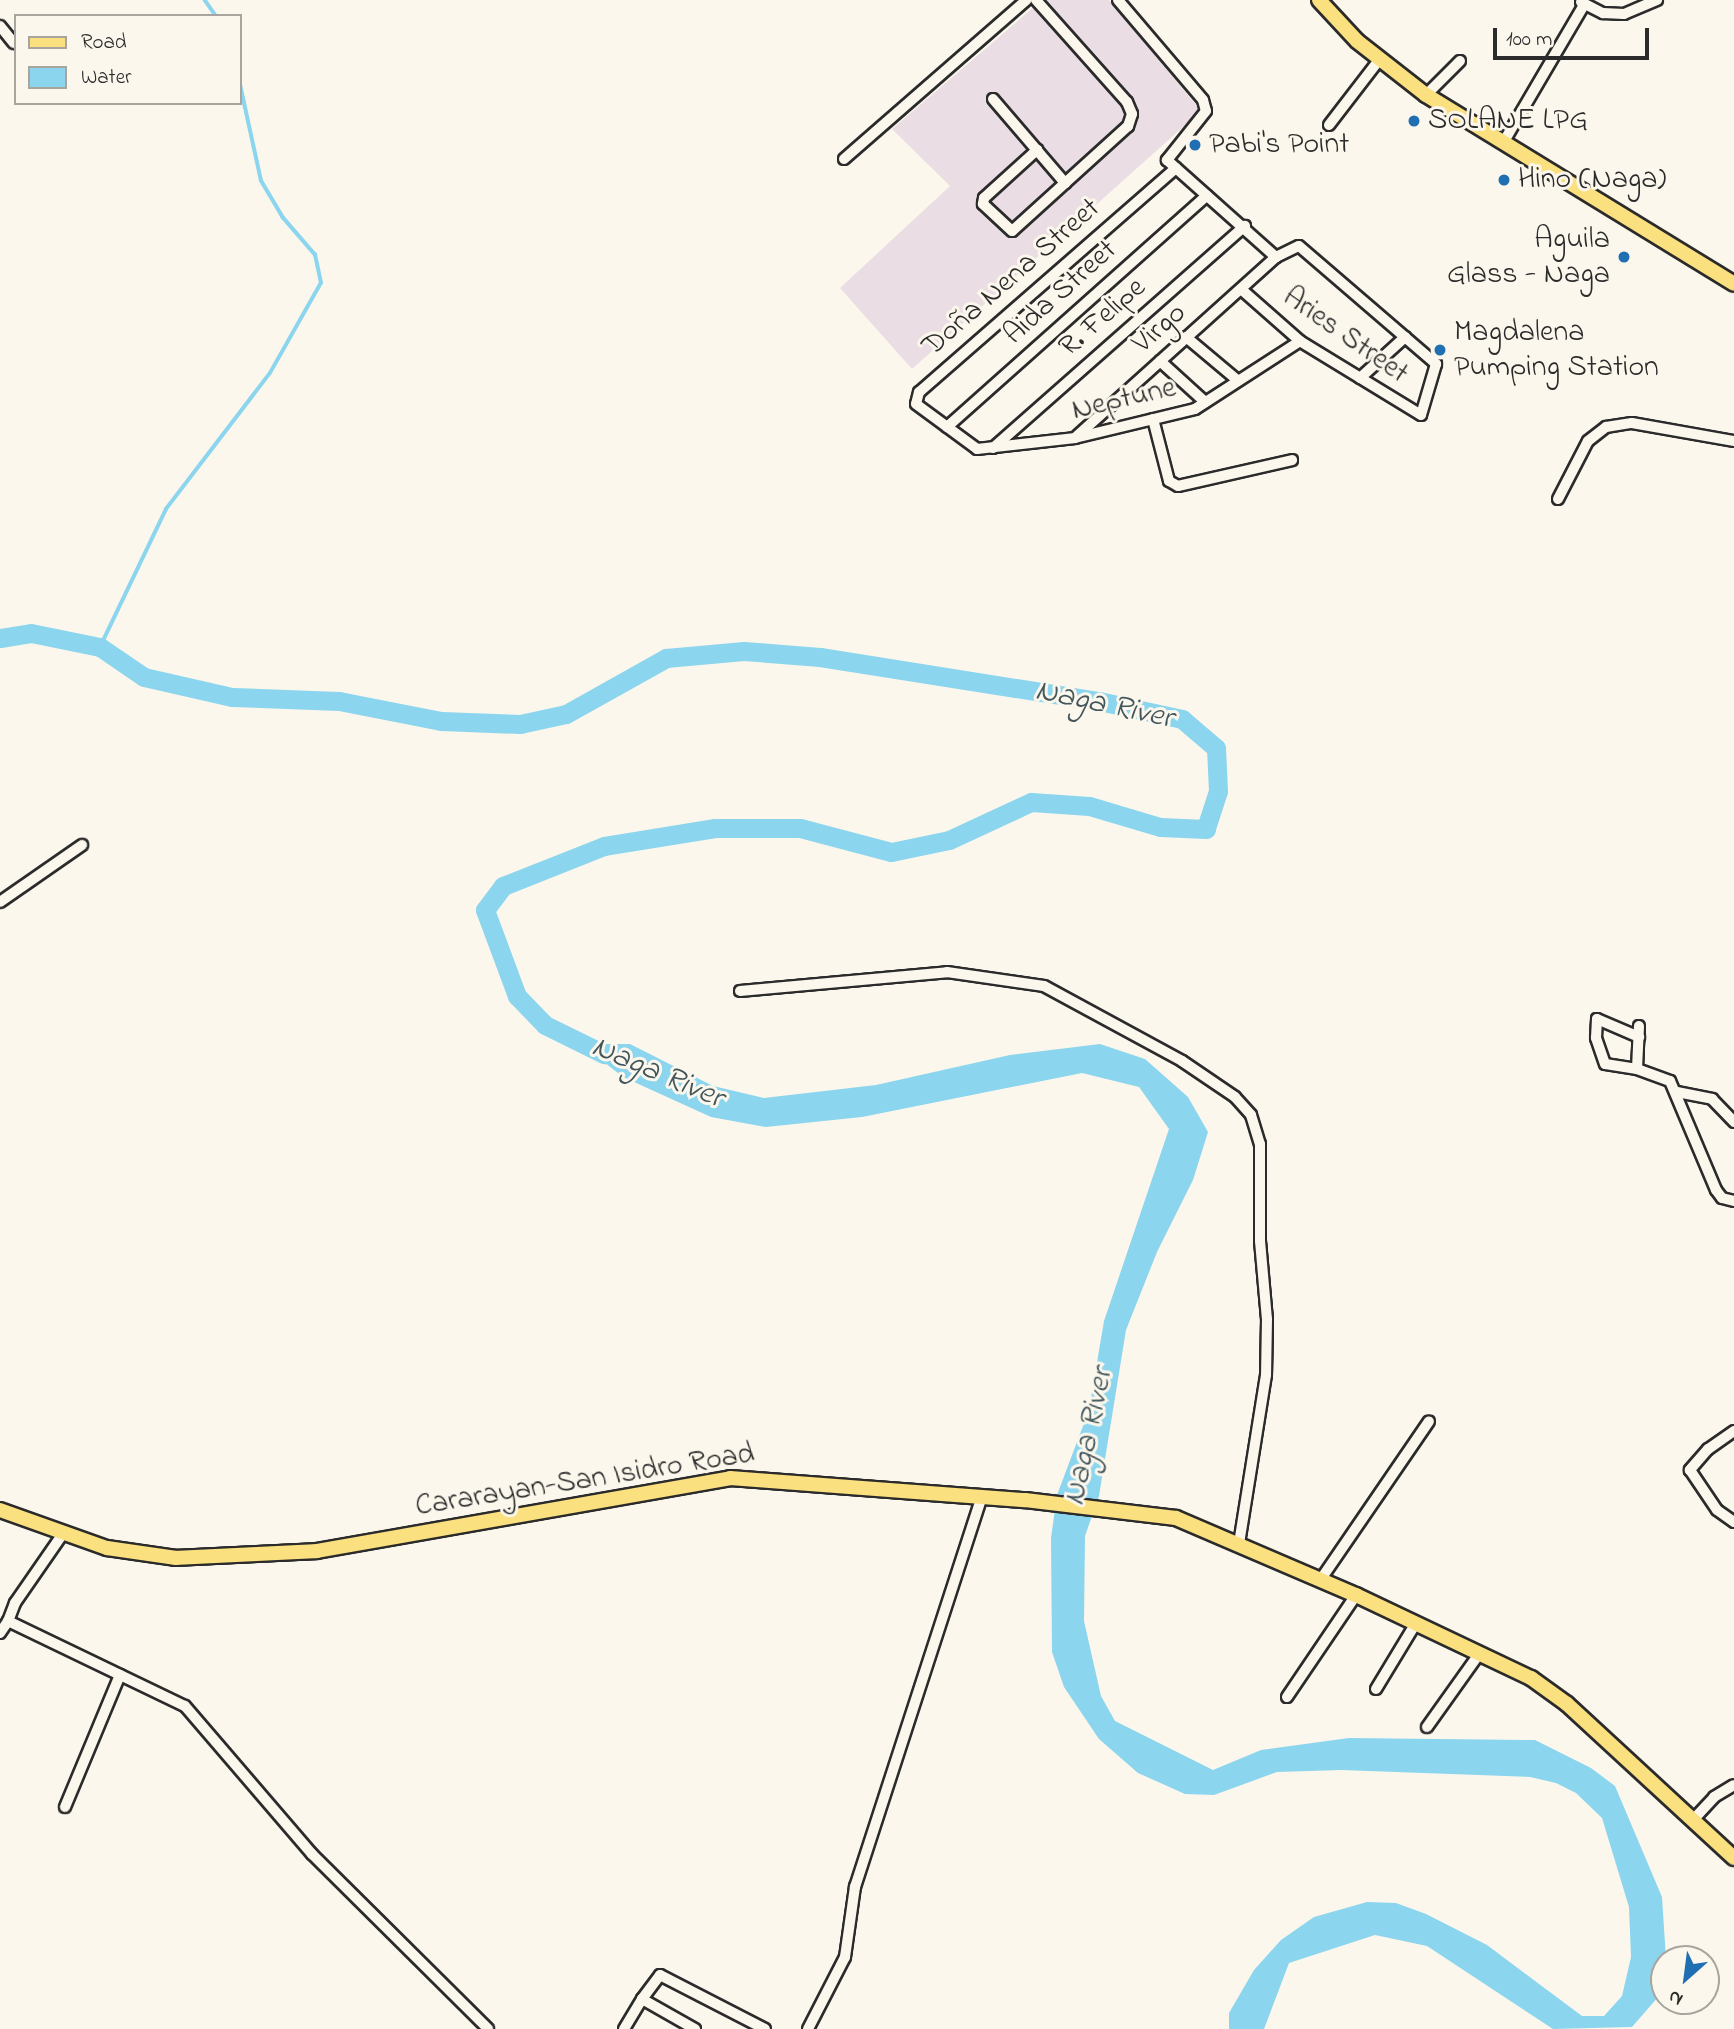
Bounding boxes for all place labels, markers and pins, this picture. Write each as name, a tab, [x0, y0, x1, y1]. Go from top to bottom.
place label: SOLANE LPG	[1428, 103, 1588, 139]
marker: SOLANE LPG	[1406, 113, 1422, 129]
place label: Pabi's Point	[1209, 127, 1349, 163]
marker: Pabi's Point	[1187, 137, 1203, 153]
place label: Hino (Naga)	[1518, 162, 1666, 198]
marker: Hino (Naga)	[1496, 172, 1512, 188]
place label: Aguila Glass - Naga	[1447, 222, 1610, 292]
marker: Aguila Glass - Naga	[1616, 249, 1632, 265]
place label: Magdalena Pumping Station	[1454, 315, 1659, 386]
marker: Magdalena Pumping Station	[1432, 342, 1448, 358]

